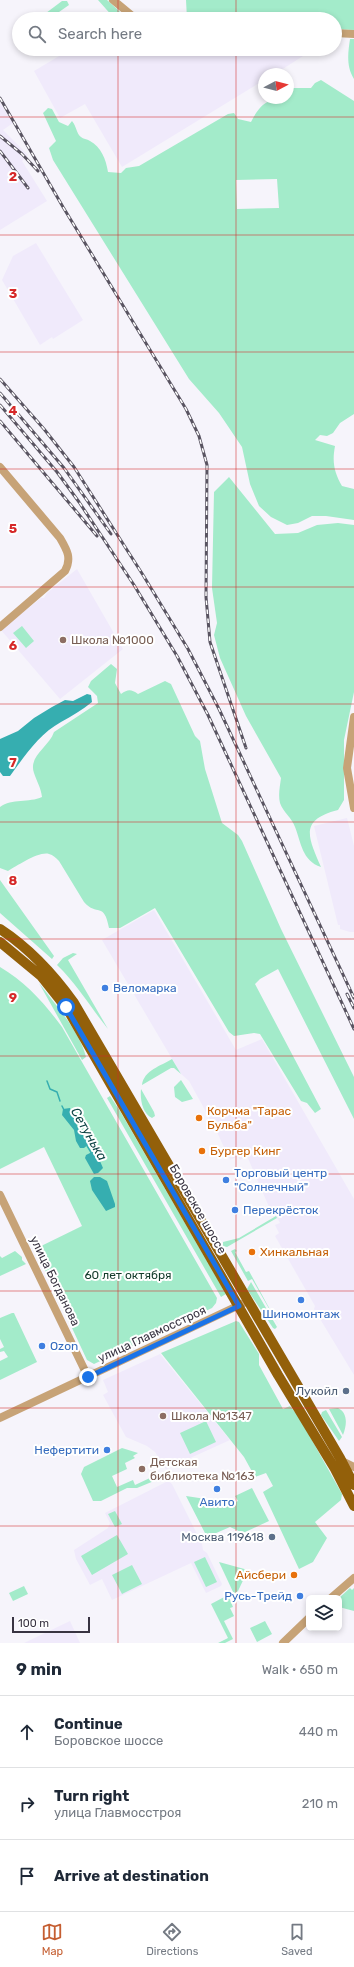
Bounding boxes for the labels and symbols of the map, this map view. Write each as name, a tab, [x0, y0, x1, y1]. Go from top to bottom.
north arrow	[258, 68, 294, 104]
text: 2	[9, 169, 17, 184]
text: 3	[9, 286, 18, 301]
text: 4	[9, 403, 18, 418]
text: 5	[9, 521, 17, 536]
place label: Школа №1000	[71, 633, 154, 647]
marker: Школа №1000	[58, 635, 68, 645]
text: 6	[9, 638, 18, 653]
text: 7	[9, 755, 17, 770]
text: 8	[9, 873, 18, 888]
place label: Веломарка	[113, 981, 177, 995]
marker: Веломарка	[100, 983, 110, 993]
text: 9	[9, 990, 17, 1005]
route start	[57, 998, 75, 1016]
place label: Корчма "Тарас Бульба"	[207, 1104, 292, 1132]
water label: Сетунька	[68, 1105, 110, 1163]
marker: Корчма "Тарас Бульба"	[194, 1113, 204, 1123]
place label: Бургер Кинг	[210, 1144, 282, 1158]
marker: Бургер Кинг	[197, 1146, 207, 1156]
street label: Боровское шоссе	[167, 1162, 229, 1256]
place label: Торговый центр "Солнечный"	[234, 1166, 327, 1194]
marker: Торговый центр "Солнечный"	[221, 1175, 231, 1185]
place label: Перекрёсток	[243, 1203, 319, 1217]
marker: Перекрёсток	[230, 1205, 240, 1215]
street label: улица Богданова	[27, 1234, 83, 1328]
place label: Хинкальная	[260, 1245, 329, 1259]
marker: Хинкальная	[247, 1247, 257, 1257]
park label: 60 лет октября	[84, 1268, 172, 1282]
marker: Шиномонтаж	[296, 1295, 306, 1305]
street label: улица Главмосстроя	[96, 1303, 208, 1365]
place label: Шиномонтаж	[262, 1307, 340, 1321]
place label: Ozon	[50, 1339, 78, 1353]
marker: Ozon	[37, 1341, 47, 1351]
route end	[79, 1368, 97, 1386]
place label: Лукойл	[296, 1384, 338, 1398]
marker: Лукойл	[341, 1386, 351, 1396]
place label: Школа №1347	[171, 1409, 252, 1423]
marker: Школа №1347	[158, 1411, 168, 1421]
place label: Нефертити	[34, 1443, 99, 1457]
marker: Нефертити	[102, 1445, 112, 1455]
place label: Детская библиотека №163	[150, 1455, 255, 1483]
marker: Детская библиотека №163	[137, 1464, 147, 1474]
marker: Авито	[212, 1484, 222, 1494]
place label: Авито	[199, 1495, 235, 1509]
place label: Москва 119618	[181, 1530, 264, 1544]
marker: Москва 119618	[267, 1532, 277, 1542]
place label: Айсбери	[236, 1568, 286, 1582]
marker: Айсбери	[289, 1570, 299, 1580]
place label: Русь-Трейд	[224, 1589, 292, 1603]
marker: Русь-Трейд	[295, 1591, 305, 1601]
scale bar	[12, 1615, 90, 1634]

